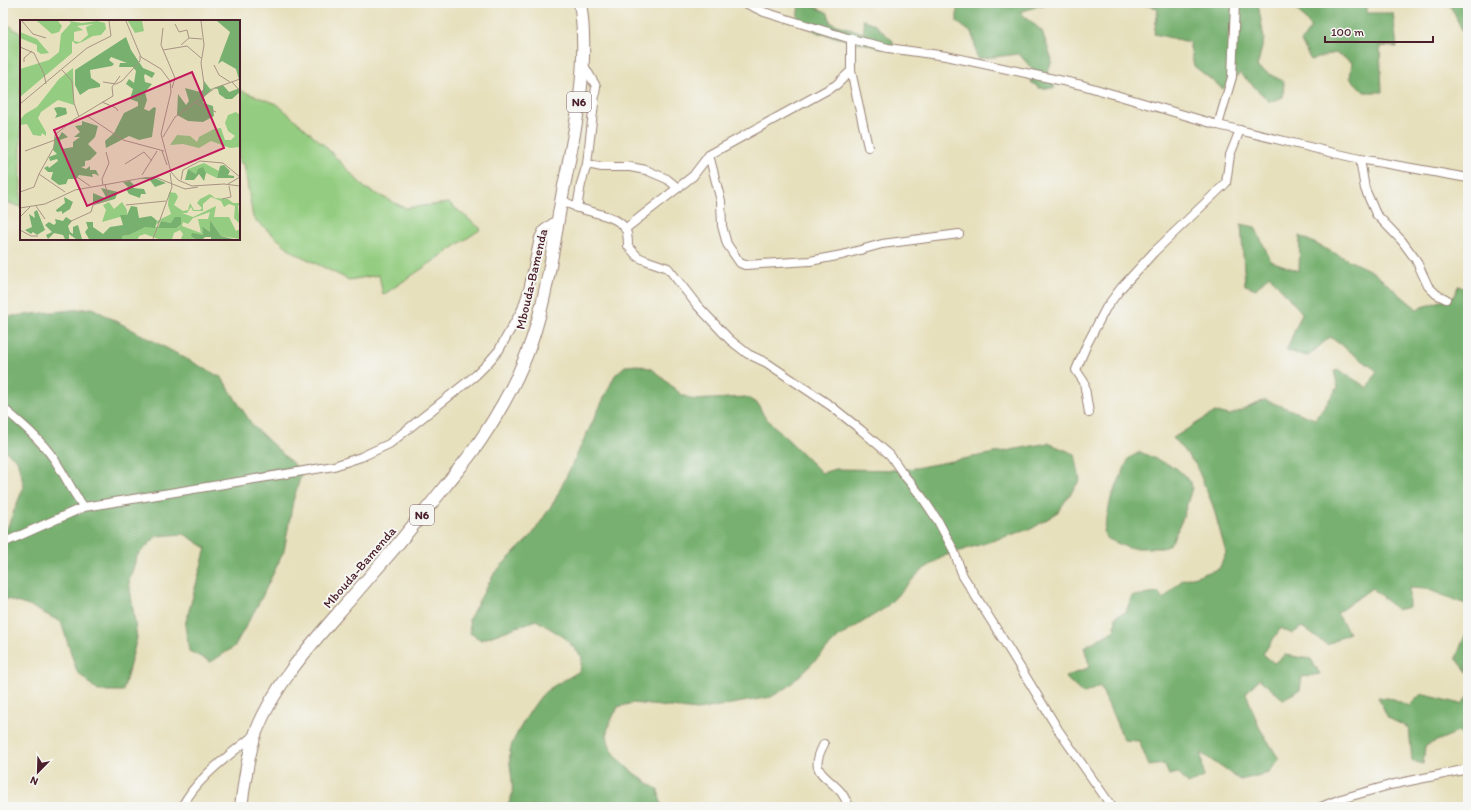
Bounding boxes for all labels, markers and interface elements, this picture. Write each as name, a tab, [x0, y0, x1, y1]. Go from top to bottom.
scale bar	[1325, 18, 1433, 44]
inset map	[20, 20, 240, 240]
text: 100 m	[1331, 25, 1364, 39]
road number: N6	[567, 92, 591, 112]
street label: Mbouda-Bamenda	[513, 227, 550, 331]
road number: N6	[410, 505, 434, 525]
street label: Mbouda-Bamenda	[320, 523, 399, 611]
north arrow	[18, 752, 58, 792]
text: N	[28, 773, 40, 788]

